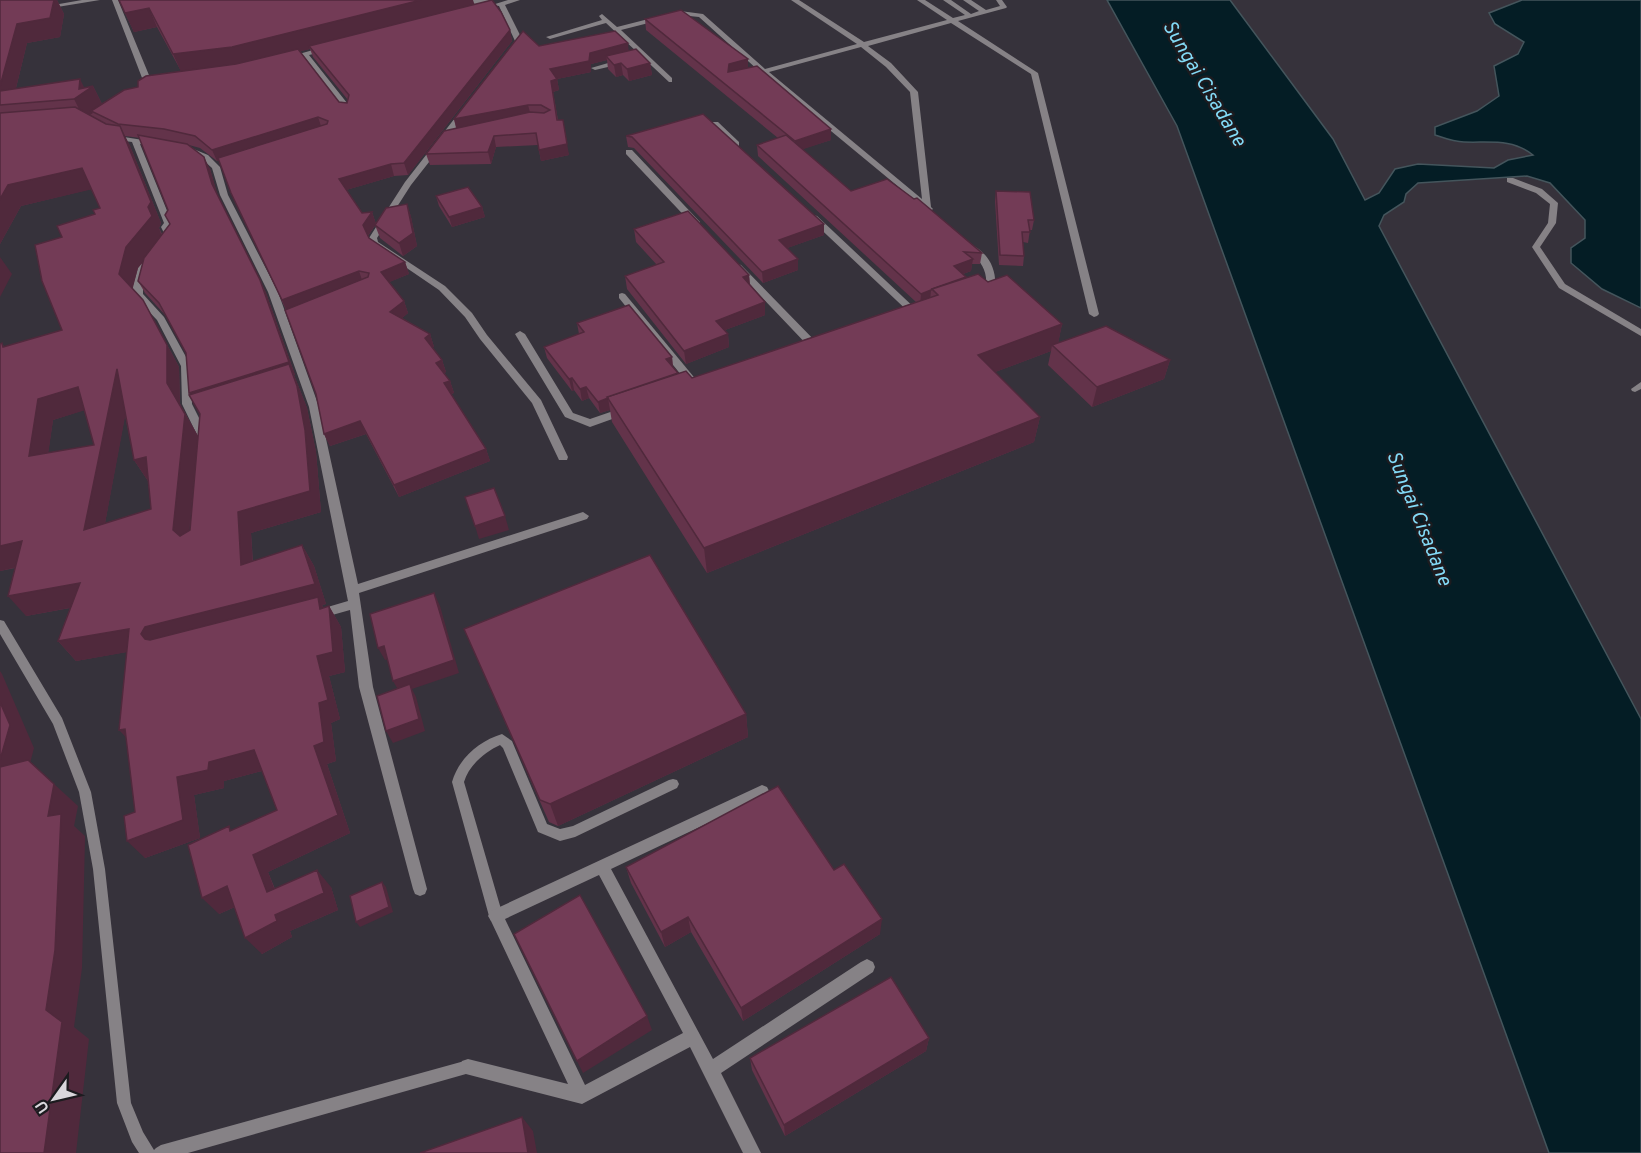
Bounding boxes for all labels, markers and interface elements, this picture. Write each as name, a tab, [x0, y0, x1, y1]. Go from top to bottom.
water label: Sungai Cisadane	[1155, 16, 1252, 153]
water label: Sungai Cisadane	[1379, 448, 1457, 591]
north arrow	[24, 1069, 84, 1129]
text: U	[32, 1096, 55, 1117]

